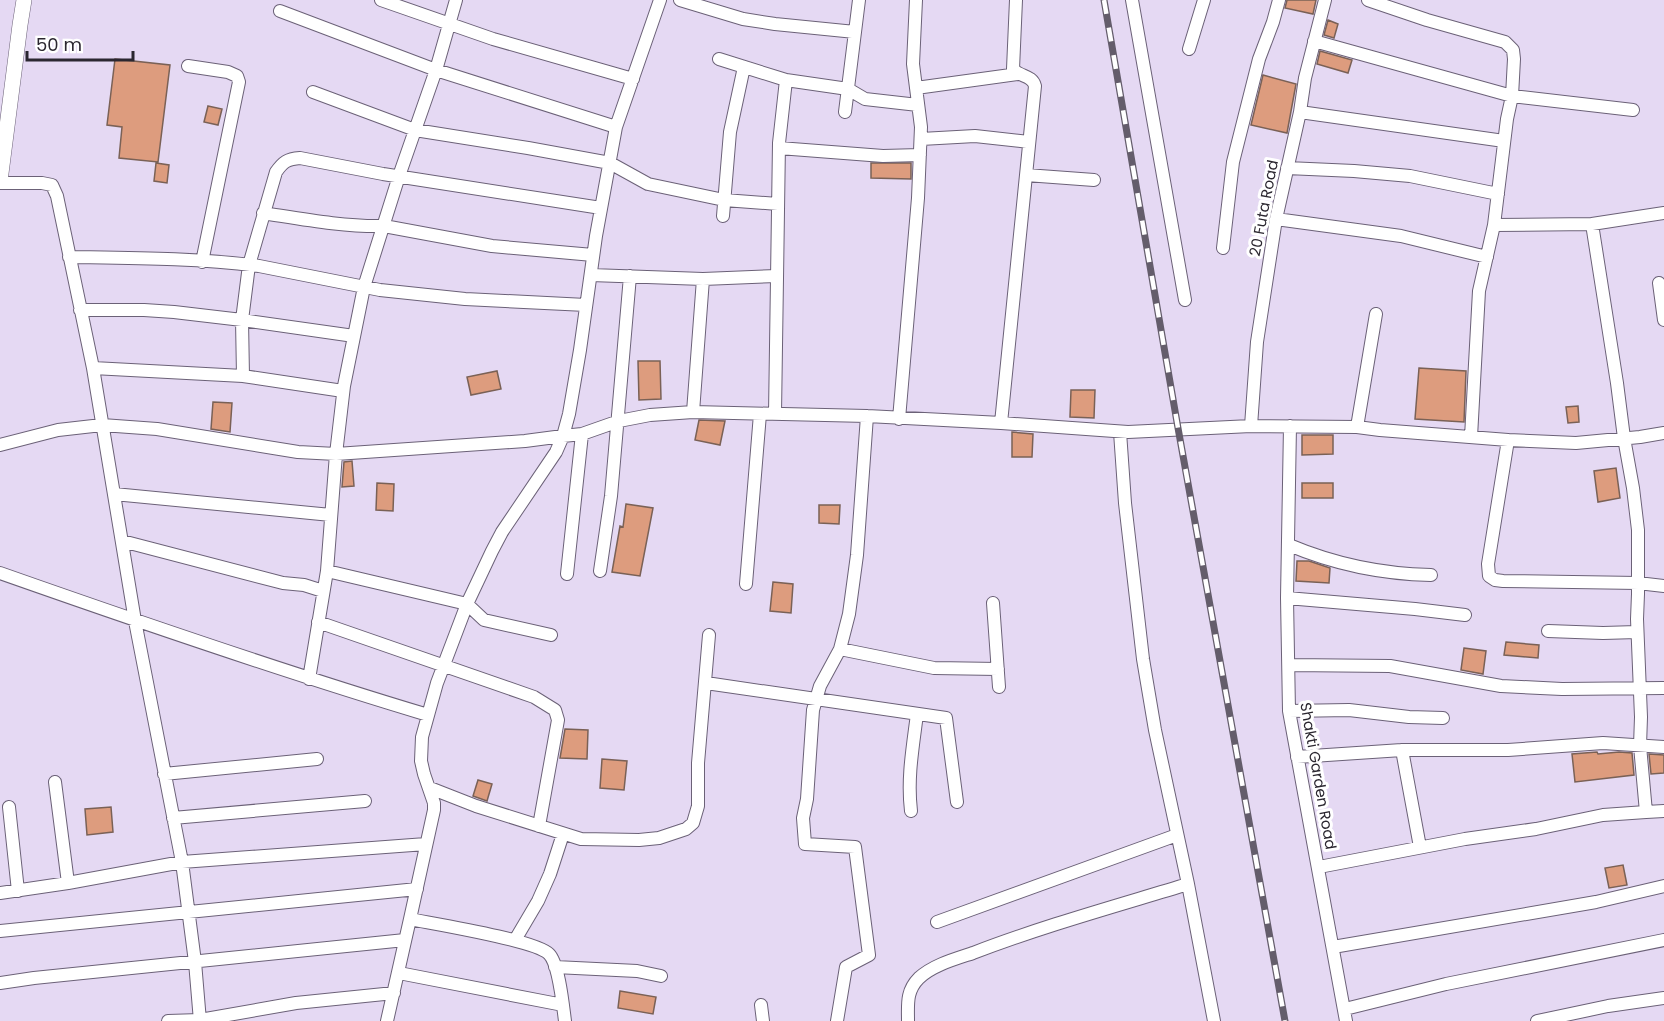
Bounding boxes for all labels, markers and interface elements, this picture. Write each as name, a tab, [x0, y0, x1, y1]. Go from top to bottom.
scale bar	[27, 24, 134, 62]
text: 50 m	[36, 32, 82, 57]
street label: 20 Futa Road	[1244, 158, 1283, 258]
street label: Shakti Garden Road	[1295, 701, 1342, 851]

